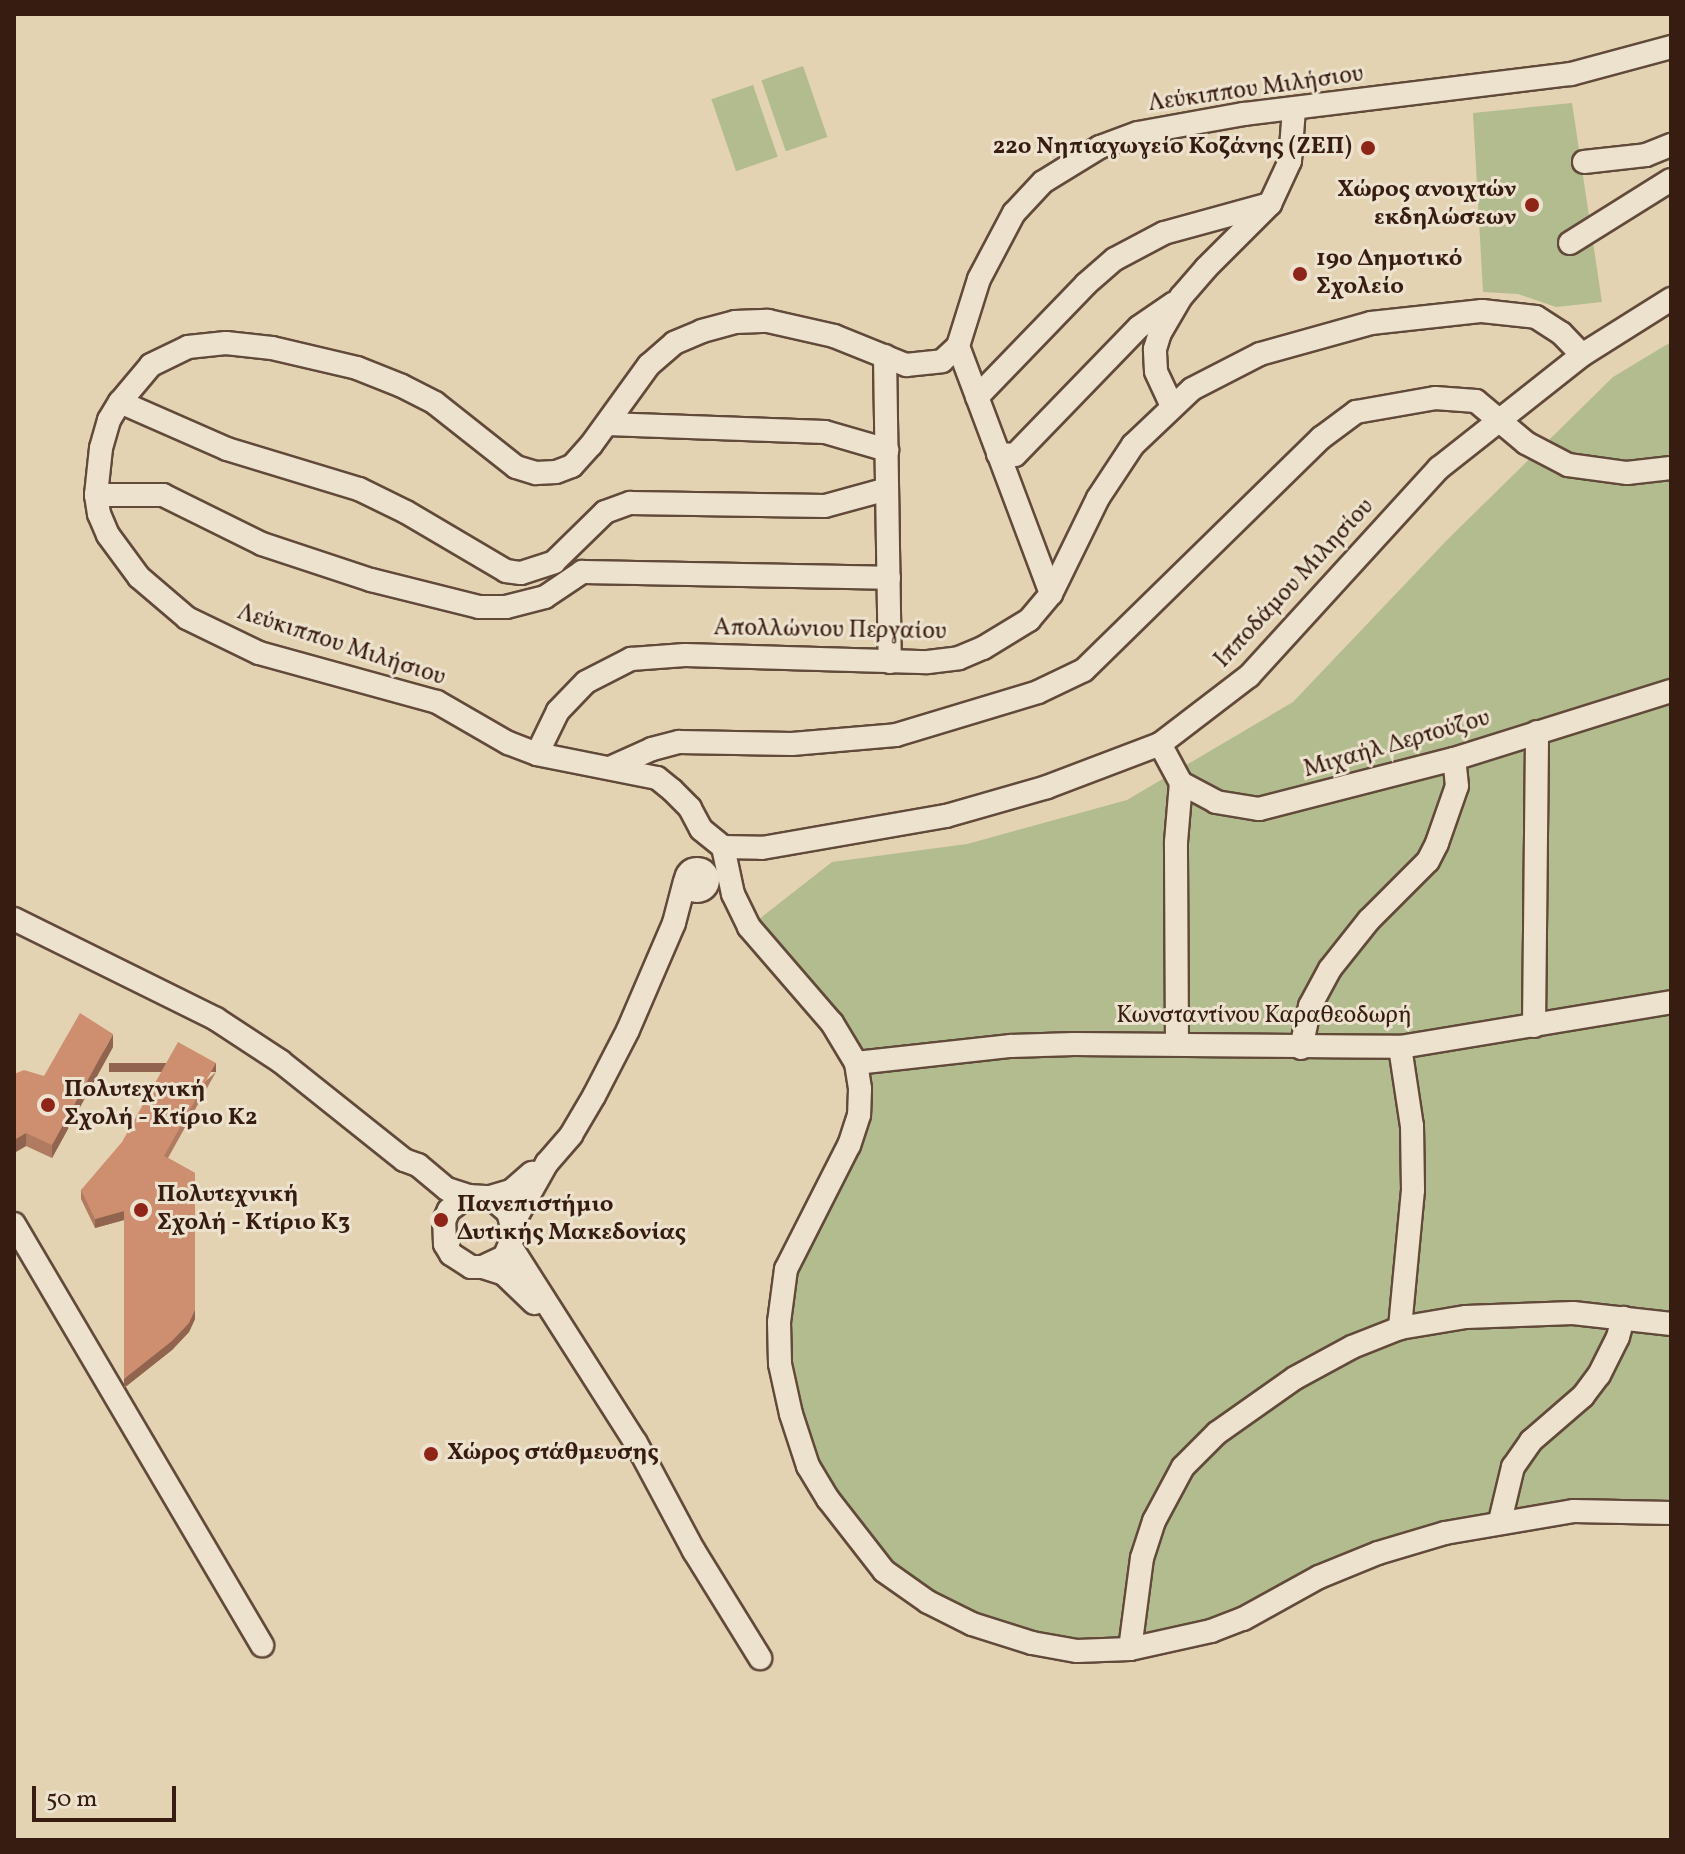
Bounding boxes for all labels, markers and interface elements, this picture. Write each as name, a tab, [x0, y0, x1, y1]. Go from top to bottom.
street label: Λεύκιππου Μιλήσιου	[1147, 61, 1365, 119]
place label: 22ο Νηπιαγωγείο Κοζάνης (ΖΕΠ)	[993, 134, 1352, 162]
marker: 22ο Νηπιαγωγείο Κοζάνης (ΖΕΠ)	[1359, 139, 1377, 157]
place label: Χώρος ανοιχτών εκδηλώσεων	[1337, 177, 1516, 233]
marker: Χώρος ανοιχτών εκδηλώσεων	[1523, 196, 1541, 214]
place label: 19ο Δημοτικό Σχολείο	[1316, 246, 1463, 302]
marker: 19ο Δημοτικό Σχολείο	[1291, 265, 1309, 283]
street label: Ιπποδάμου Μιλησίου	[1209, 493, 1381, 675]
street label: Λεύκιππου Μιλήσιου	[233, 599, 449, 693]
street label: Απολλώνιου Περγαίου	[713, 615, 947, 647]
street label: Μιχαήλ Δερτούζου	[1301, 705, 1493, 785]
street label: Κωνσταντίνου Καραθεοδωρή	[1116, 1003, 1412, 1031]
place label: Πολυτεχνική Σχολή - Κτίριο Κ2	[64, 1077, 259, 1133]
marker: Πολυτεχνική Σχολή - Κτίριο Κ2	[39, 1096, 57, 1114]
place label: Πολυτεχνική Σχολή - Κτίριο Κ3	[157, 1182, 351, 1238]
place label: Πανεπιστήμιο Δυτικής Μακεδονίας	[457, 1192, 686, 1248]
marker: Πολυτεχνική Σχολή - Κτίριο Κ3	[132, 1201, 150, 1219]
marker: Πανεπιστήμιο Δυτικής Μακεδονίας	[432, 1211, 450, 1229]
place label: Χώρος στάθμευσης	[447, 1440, 659, 1468]
marker: Χώρος στάθμευσης	[422, 1445, 440, 1463]
scale bar	[36, 1770, 180, 1820]
text: 50 m	[46, 1783, 98, 1817]

